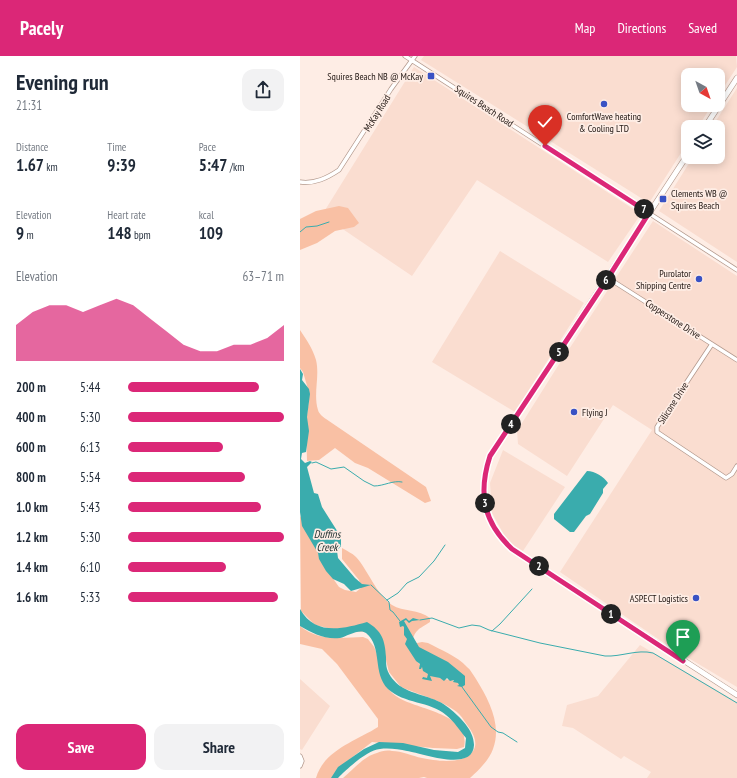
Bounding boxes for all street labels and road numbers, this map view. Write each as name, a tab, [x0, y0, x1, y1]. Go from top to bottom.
street label: Squires Beach Road	[452, 82, 516, 130]
street label: McKay Road	[361, 92, 393, 134]
street label: Copperstone Drive	[643, 296, 703, 342]
street label: Silicone Drive	[655, 380, 691, 426]

